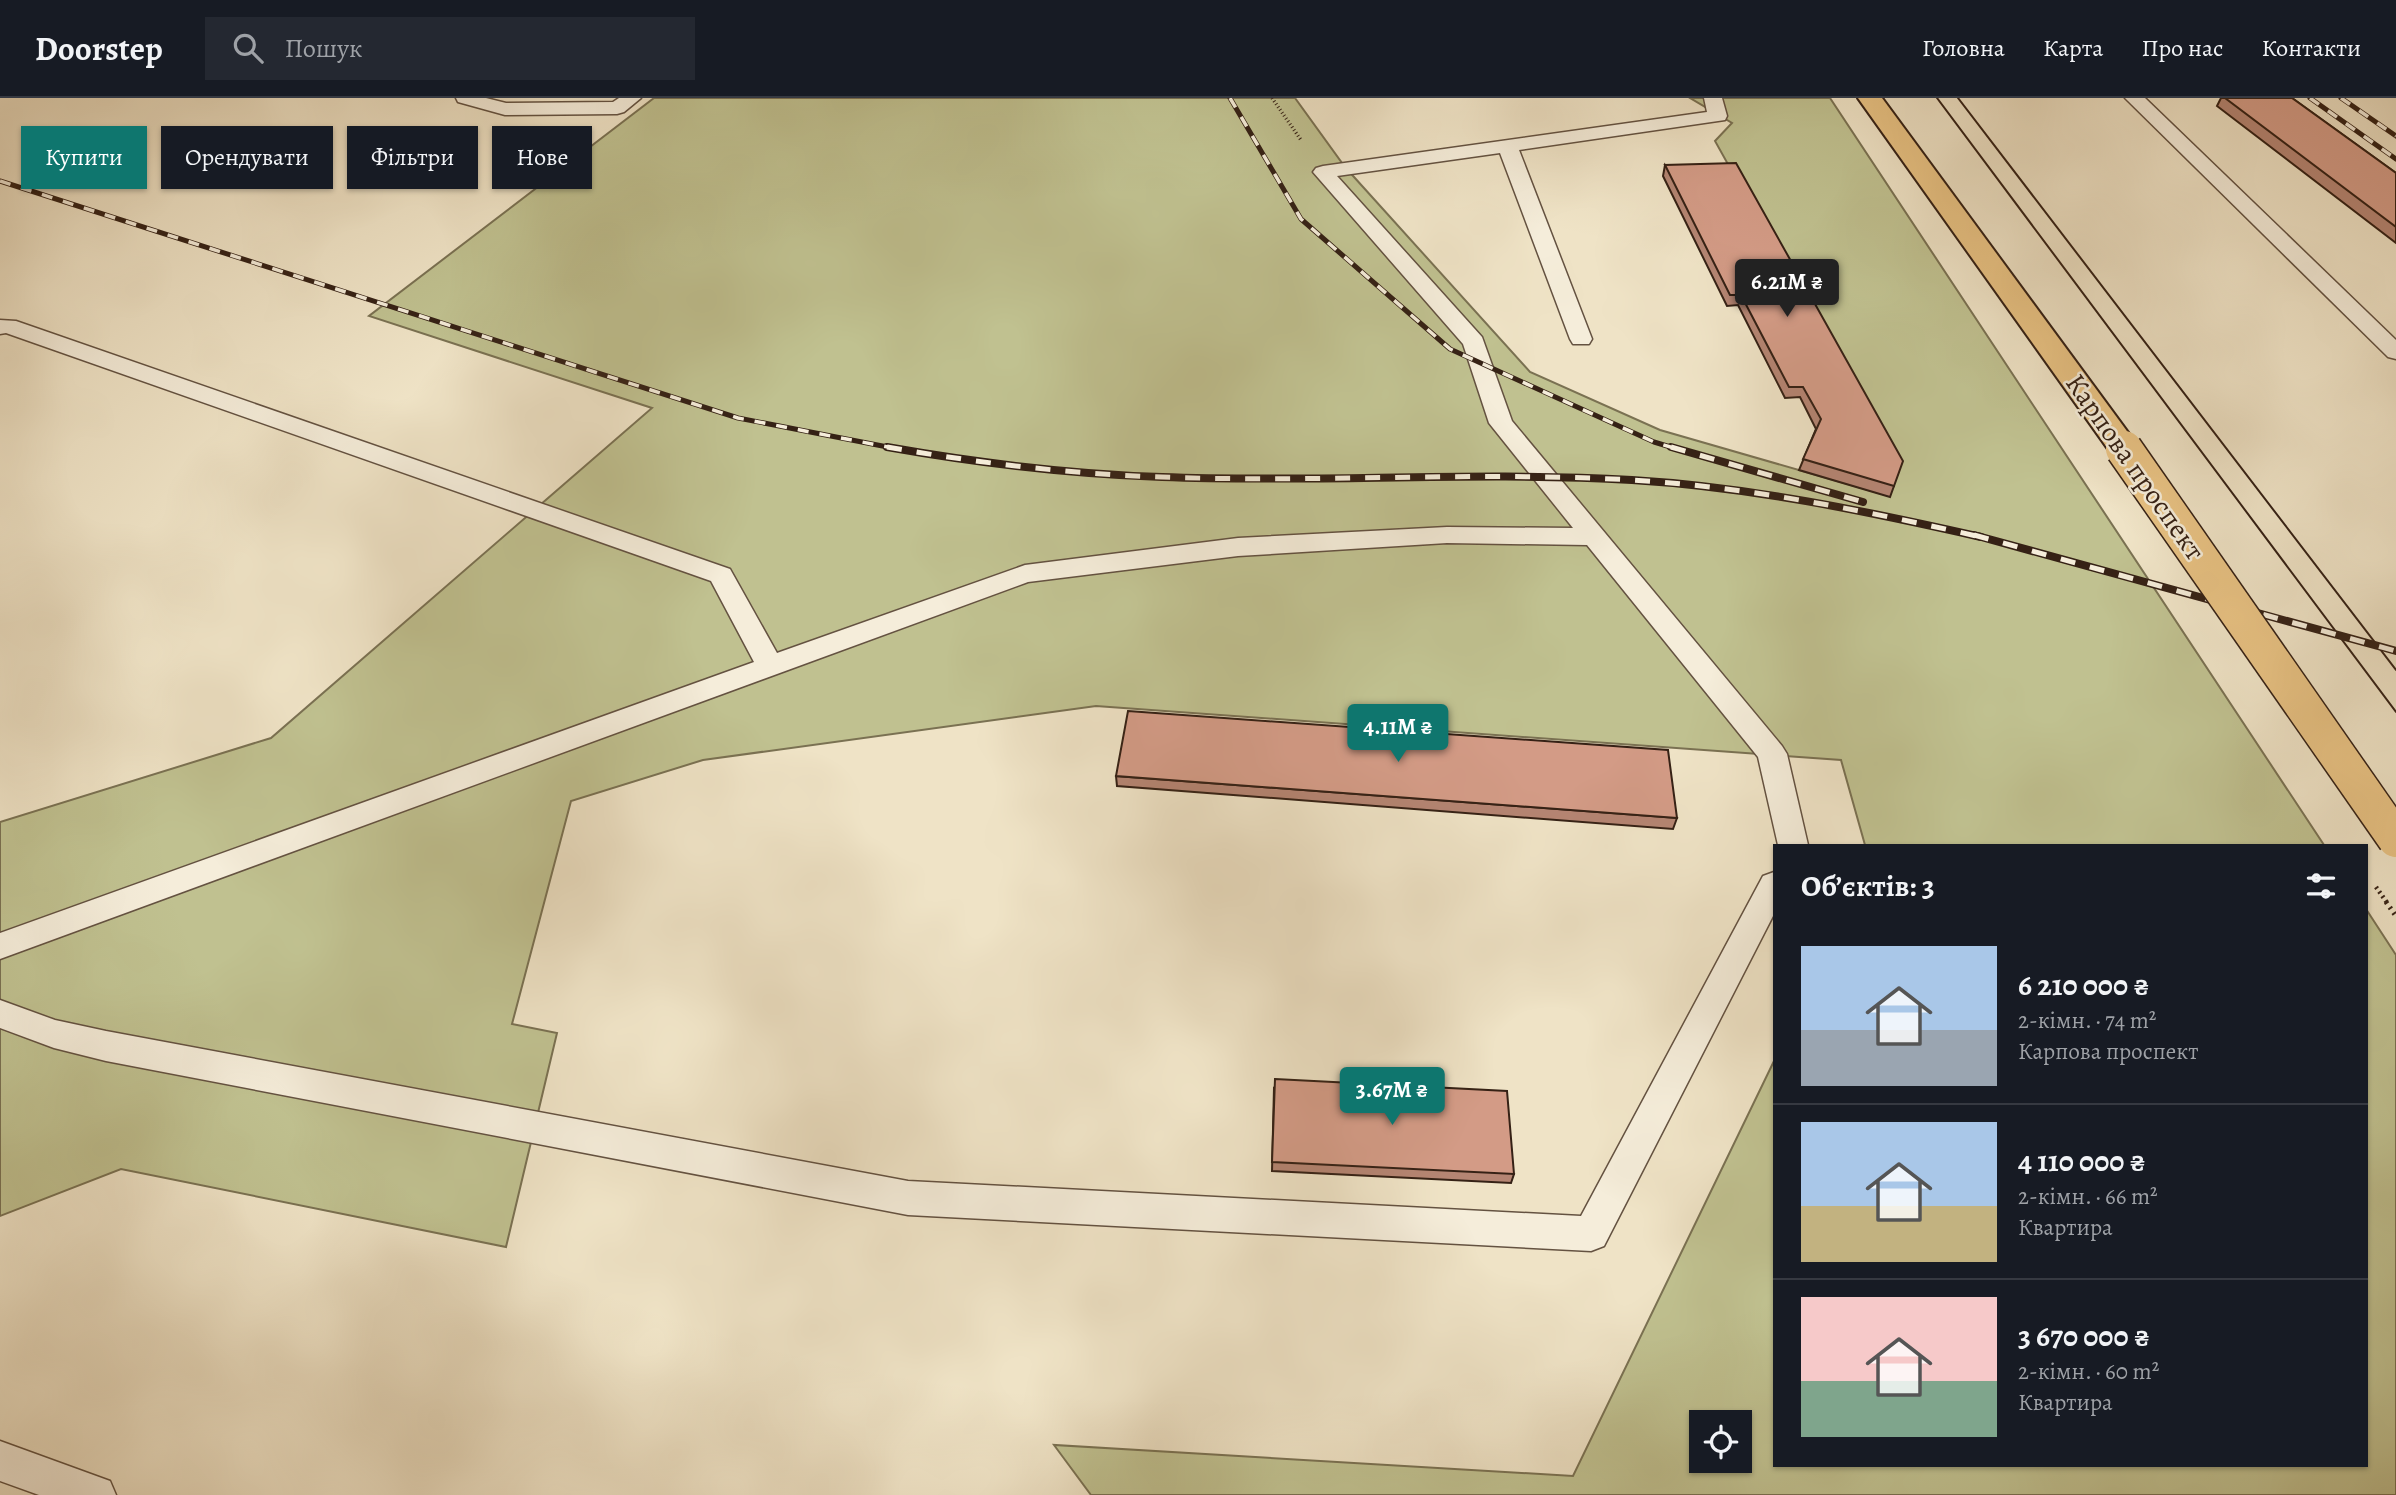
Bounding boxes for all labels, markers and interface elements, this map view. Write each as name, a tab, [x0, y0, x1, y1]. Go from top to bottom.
search box	[205, 17, 695, 80]
text: Doorstep	[35, 26, 163, 71]
icon: search	[229, 29, 267, 67]
text: Пошук	[285, 31, 362, 66]
text: Головна	[1922, 32, 2005, 64]
text: Карта	[2043, 32, 2103, 64]
text: Про нас	[2141, 32, 2223, 64]
text: Контакти	[2261, 32, 2361, 64]
chip: Купити	[21, 126, 147, 189]
chip: Орендувати	[161, 126, 333, 189]
chip: Фільтри	[347, 126, 478, 189]
chip: Нове	[492, 126, 592, 189]
pin: 6.21M ₴	[1722, 260, 1852, 319]
text: 6.21M ₴	[1751, 266, 1823, 297]
street label: Карпова проспект	[2056, 366, 2214, 568]
pin: 4.11M ₴	[1333, 704, 1463, 764]
text: 4.11M ₴	[1363, 711, 1433, 742]
text: Об’єктів: 3	[1801, 866, 1935, 906]
icon: filters	[2302, 867, 2340, 905]
text: 6 210 000 ₴	[2018, 965, 2149, 1005]
icon: home	[1857, 974, 1941, 1058]
text: 2-кімн. · 74 m²	[2018, 1005, 2156, 1036]
text: Карпова проспект	[2018, 1036, 2198, 1067]
pin: 3.67M ₴	[1327, 1068, 1457, 1127]
text: 3.67M ₴	[1356, 1074, 1428, 1105]
text: 4 110 000 ₴	[2018, 1141, 2146, 1181]
icon: home	[1857, 1150, 1941, 1234]
text: 2-кімн. · 66 m²	[2018, 1181, 2158, 1212]
text: Квартира	[2018, 1212, 2113, 1243]
text: 3 670 000 ₴	[2018, 1316, 2150, 1356]
icon: home	[1857, 1325, 1941, 1409]
text: 2-кімн. · 60 m²	[2018, 1356, 2159, 1387]
text: Квартира	[2018, 1387, 2113, 1418]
map controls	[1689, 1410, 1752, 1473]
button: locate	[1689, 1410, 1752, 1473]

